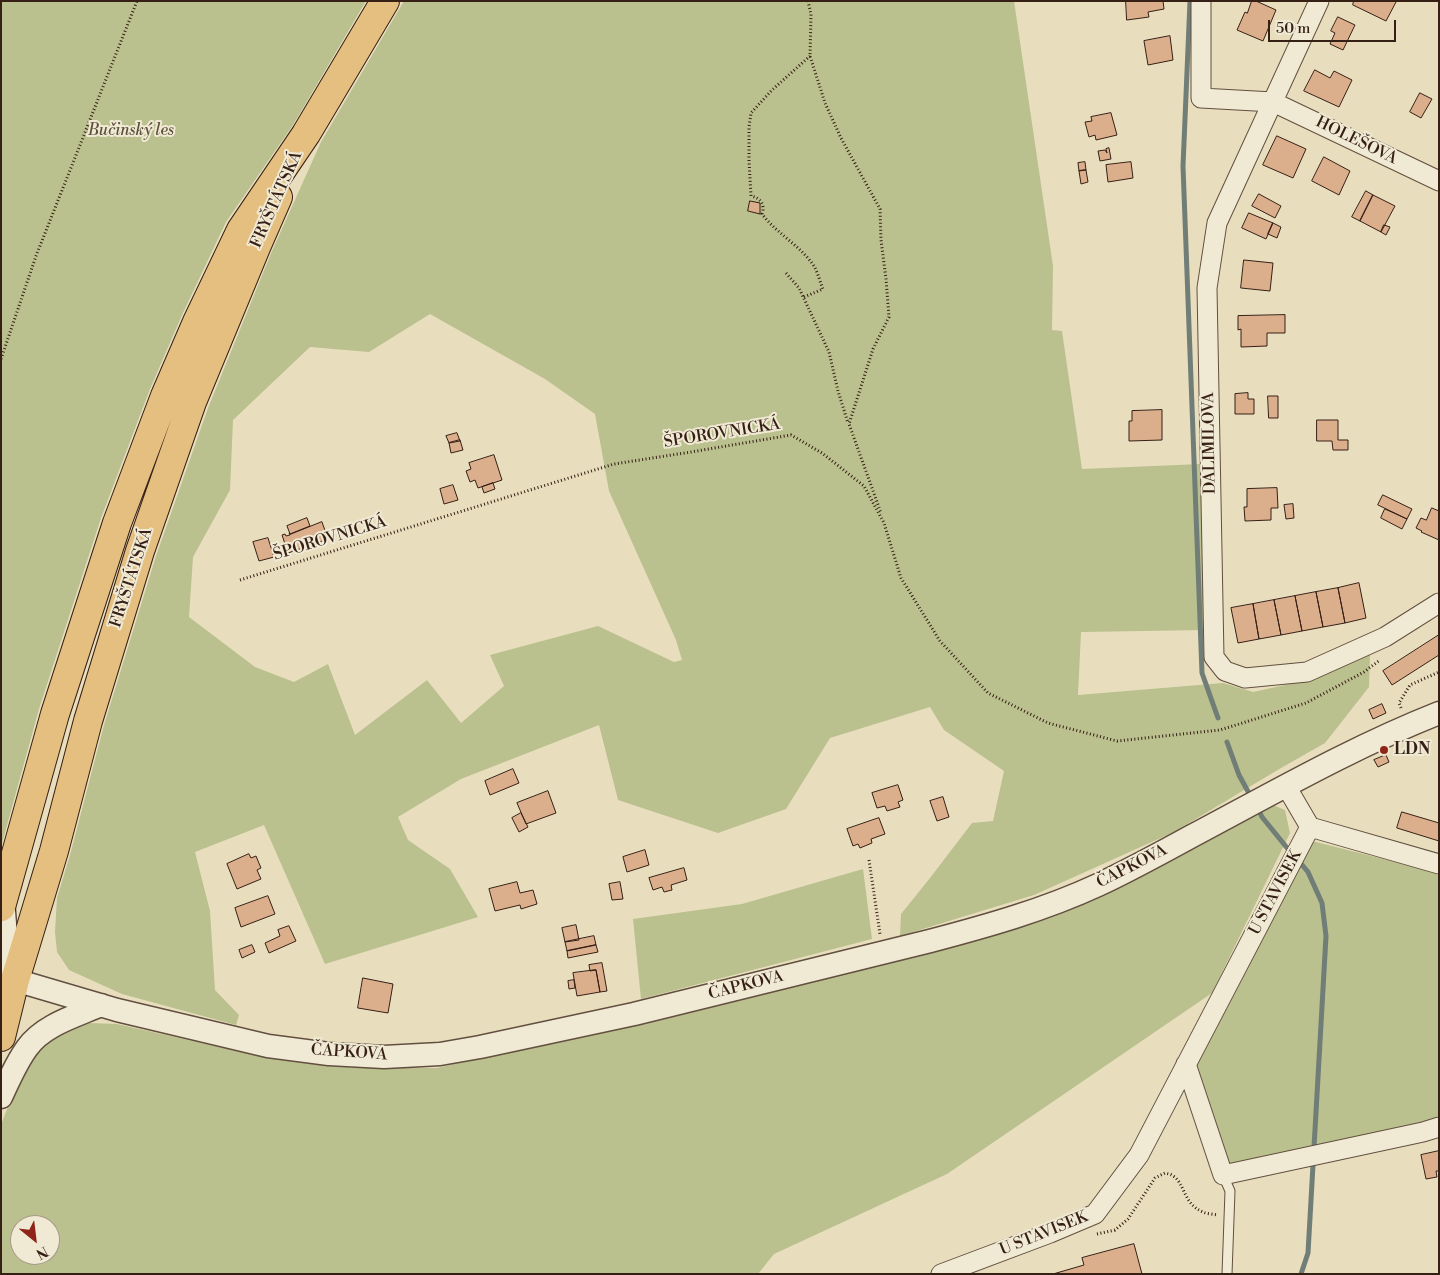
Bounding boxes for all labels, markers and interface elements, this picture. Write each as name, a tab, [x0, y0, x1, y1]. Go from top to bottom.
scale bar	[1270, 10, 1398, 42]
text: 50 m	[1276, 19, 1310, 38]
street label: HOLEŠOVA	[1312, 113, 1400, 169]
park label: Bučinský les	[88, 121, 174, 141]
street label: FRYŠTÁTSKÁ	[247, 149, 307, 251]
street label: DALIMILOVA	[1200, 392, 1220, 494]
street label: ŠPOROVNICKÁ	[662, 415, 782, 453]
street label: ŠPOROVNICKÁ	[271, 513, 389, 565]
street label: FRYŠTÁTSKÁ	[107, 526, 157, 630]
place label: LDN	[1394, 740, 1430, 760]
marker: LDN	[1378, 744, 1390, 756]
street label: ČAPKOVA	[1094, 841, 1170, 893]
street label: U STAVISEK	[1246, 847, 1306, 939]
street label: ČAPKOVA	[707, 967, 785, 1005]
street label: ČAPKOVA	[310, 1041, 388, 1065]
street label: U STAVISEK	[997, 1208, 1091, 1260]
north arrow	[10, 1215, 60, 1265]
text: N	[33, 1242, 51, 1263]

